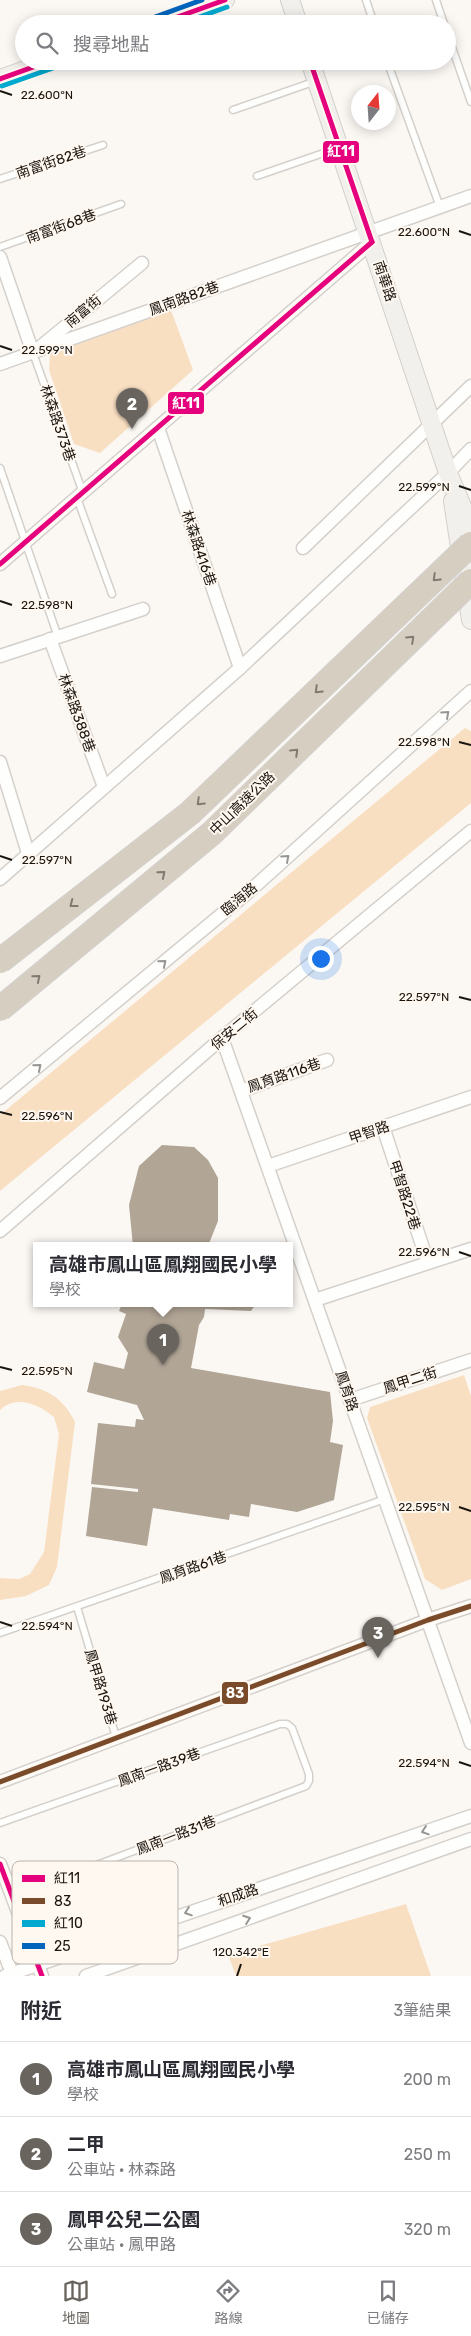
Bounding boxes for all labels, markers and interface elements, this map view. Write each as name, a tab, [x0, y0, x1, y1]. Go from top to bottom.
search box	[15, 15, 456, 70]
icon: search	[33, 29, 61, 57]
text: 搜尋地點	[73, 33, 149, 56]
north arrow	[351, 85, 396, 130]
text: 22.600°N	[21, 88, 73, 102]
line badge: 紅11	[322, 140, 360, 164]
street label: 南富街82巷	[14, 143, 89, 182]
text: 紅11	[327, 143, 355, 160]
street label: 南富街68巷	[24, 206, 99, 247]
text: 22.600°N	[398, 225, 450, 239]
street label: 南華路	[370, 259, 399, 304]
street label: 鳳南路82巷	[147, 278, 221, 319]
street label: 南富街	[62, 291, 105, 331]
text: 22.599°N	[21, 343, 73, 357]
street label: 林森路373巷	[36, 383, 79, 464]
pin: 2	[116, 388, 148, 429]
line badge: 紅11	[167, 391, 205, 415]
text: 紅11	[172, 395, 200, 412]
text: 22.599°N	[398, 480, 450, 494]
street label: 林森路416巷	[178, 508, 219, 588]
one-way arrow	[432, 572, 441, 581]
text: 22.598°N	[21, 598, 73, 612]
one-way arrow	[406, 636, 415, 645]
street label: 林森路388巷	[54, 672, 99, 755]
one-way arrow	[315, 684, 324, 693]
one-way arrow	[440, 710, 449, 719]
text: 22.598°N	[398, 735, 450, 749]
one-way arrow	[289, 749, 298, 758]
street label: 中山高速公路	[206, 768, 278, 839]
one-way arrow	[197, 796, 206, 805]
text: 22.597°N	[22, 853, 72, 867]
one-way arrow	[281, 855, 290, 864]
one-way arrow	[157, 871, 166, 880]
street label: 臨海路	[218, 879, 261, 919]
one-way arrow	[70, 898, 79, 906]
your location	[308, 946, 334, 972]
one-way arrow	[157, 960, 166, 969]
one-way arrow	[32, 975, 41, 984]
text: 22.597°N	[399, 990, 449, 1004]
street label: 保安二街	[207, 1005, 261, 1054]
street label: 鳳育路116巷	[245, 1055, 323, 1096]
one-way arrow	[32, 1063, 41, 1072]
text: 22.596°N	[21, 1109, 73, 1123]
street label: 甲智路	[347, 1118, 392, 1147]
street label: 甲智路22巷	[385, 1158, 424, 1232]
popup	[33, 1242, 293, 1307]
text: 22.596°N	[398, 1245, 450, 1259]
text: 高雄市鳳山區鳳翔國民小學	[49, 1253, 277, 1276]
text: 學校	[49, 1280, 81, 1299]
pin: 1	[147, 1324, 179, 1365]
text: 22.595°N	[21, 1364, 73, 1378]
street label: 鳳甲二街	[381, 1364, 439, 1397]
street label: 鳳育路	[332, 1369, 361, 1414]
text: 22.595°N	[398, 1500, 450, 1514]
street label: 鳳育路61巷	[157, 1548, 229, 1587]
pin: 3	[362, 1617, 394, 1658]
text: 22.594°N	[21, 1619, 73, 1633]
street label: 鳳甲路193巷	[81, 1647, 120, 1727]
line badge: 83	[221, 1681, 249, 1705]
text: 83	[226, 1685, 244, 1702]
street label: 鳳南一路39巷	[116, 1745, 203, 1790]
text: 22.594°N	[398, 1756, 450, 1770]
street label: 鳳南一路31巷	[134, 1812, 219, 1858]
one-way arrow	[421, 1825, 430, 1835]
legend	[12, 1861, 178, 1964]
text: 紅11	[54, 1870, 80, 1887]
street label: 和成路	[216, 1881, 261, 1910]
text: 83	[54, 1893, 71, 1910]
one-way arrow	[185, 1907, 193, 1917]
text: 紅10	[54, 1915, 83, 1932]
one-way arrow	[243, 1915, 251, 1925]
text: 25	[54, 1938, 71, 1955]
text: 120.342°E	[213, 1945, 269, 1959]
text: 附近	[20, 1998, 62, 2023]
text: 3筆結果	[393, 2001, 451, 2020]
text: 高雄市鳳山區鳳翔國民小學	[67, 2058, 295, 2081]
text: 1	[32, 2070, 40, 2089]
text: 200 m	[403, 2070, 451, 2089]
text: 學校	[67, 2085, 99, 2104]
text: 二甲	[67, 2133, 105, 2156]
text: 2	[31, 2145, 41, 2164]
text: 250 m	[404, 2145, 451, 2164]
text: 公車站 · 林森路	[67, 2160, 176, 2179]
text: 鳳甲公兒二公園	[67, 2208, 200, 2231]
text: 3	[31, 2220, 41, 2239]
text: 320 m	[404, 2220, 451, 2239]
text: 公車站 · 鳳甲路	[67, 2235, 176, 2254]
tab: 地圖	[62, 2277, 90, 2327]
tab: 路線	[214, 2277, 242, 2327]
tab: 已儲存	[367, 2277, 409, 2327]

